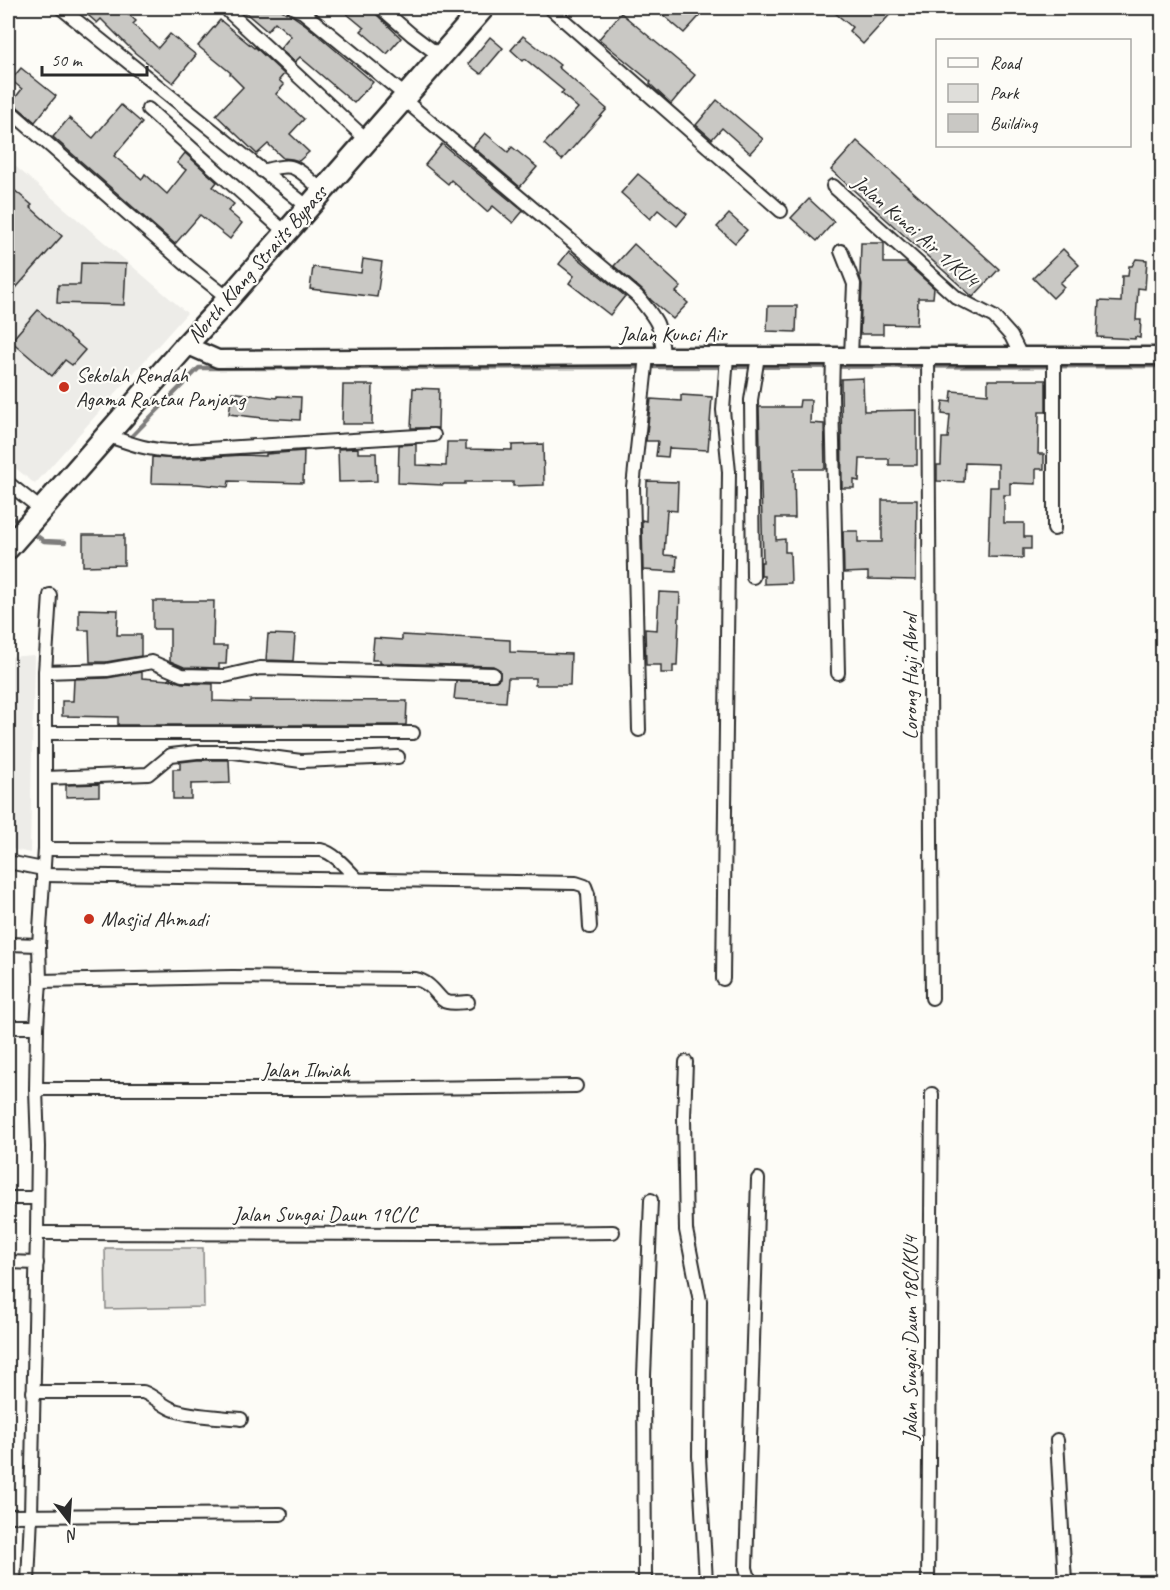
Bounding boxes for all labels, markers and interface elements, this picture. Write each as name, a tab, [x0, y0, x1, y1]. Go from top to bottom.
scale bar	[42, 39, 147, 77]
legend	[936, 39, 1131, 147]
text: 50 m	[51, 49, 84, 71]
text: Road	[990, 52, 1023, 74]
text: Park	[990, 82, 1020, 104]
text: Building	[990, 112, 1039, 134]
street label: Jalan Kunci Air 1/KU4	[847, 169, 986, 294]
street label: North Klang Straits Bypass	[181, 178, 334, 348]
street label: Jalan Kunci Air	[619, 321, 728, 347]
place label: Sekolah Rendah Agama Rantau Panjang	[76, 362, 247, 412]
marker: Sekolah Rendah Agama Rantau Panjang	[57, 380, 71, 394]
street label: Lorong Haji Abrol	[897, 611, 923, 740]
place label: Masjid Ahmadi	[101, 906, 211, 932]
marker: Masjid Ahmadi	[82, 912, 96, 926]
street label: Jalan Ilmiah	[261, 1057, 352, 1083]
street label: Jalan Sungai Daun 19C/C	[232, 1201, 419, 1227]
street label: Jalan Sungai Daun 18C/KU4	[897, 1234, 923, 1441]
north arrow	[39, 1491, 99, 1551]
text: N	[62, 1523, 81, 1546]

